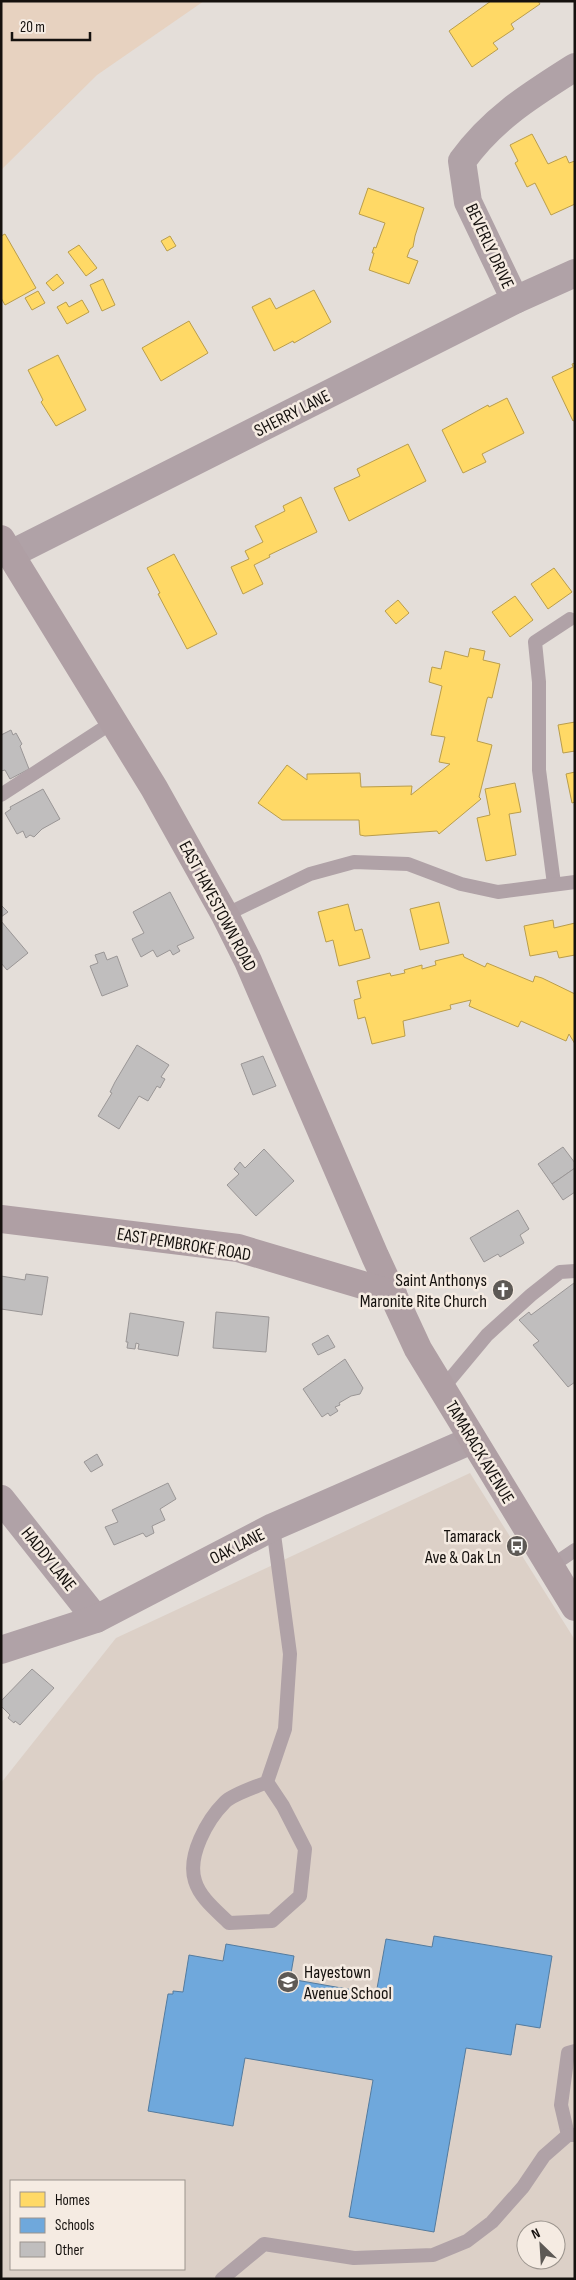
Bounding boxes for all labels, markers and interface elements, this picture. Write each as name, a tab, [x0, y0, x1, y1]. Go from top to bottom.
scale bar	[12, 10, 90, 42]
text: 20 m	[20, 18, 45, 37]
street label: BEVERLY DRIVE	[461, 200, 518, 292]
street label: SHERRY LANE	[251, 385, 334, 441]
street label: EAST HAYESTOWN ROAD	[174, 838, 261, 975]
street label: EAST PEMBROKE ROAD	[115, 1224, 252, 1265]
place label: Saint Anthonys Maronite Rite Church	[360, 1270, 487, 1312]
church icon: Saint Anthonys Maronite Rite Church	[491, 1278, 515, 1302]
street label: TAMARACK AVENUE	[441, 1397, 519, 1508]
street label: HADDY LANE	[17, 1523, 81, 1595]
street label: OAK LANE	[206, 1524, 268, 1569]
place label: Tamarack Ave & Oak Ln	[424, 1526, 501, 1568]
bus stop icon: Tamarack Ave & Oak Ln	[505, 1534, 529, 1558]
place label: Hayestown Avenue School	[303, 1962, 392, 2004]
school or university icon: Hayestown Avenue School	[276, 1970, 300, 1994]
legend	[10, 2180, 185, 2270]
text: Homes	[55, 2191, 90, 2210]
text: Schools	[55, 2216, 94, 2235]
north arrow	[516, 2220, 566, 2270]
text: N	[529, 2224, 543, 2243]
text: Other	[55, 2241, 84, 2260]

